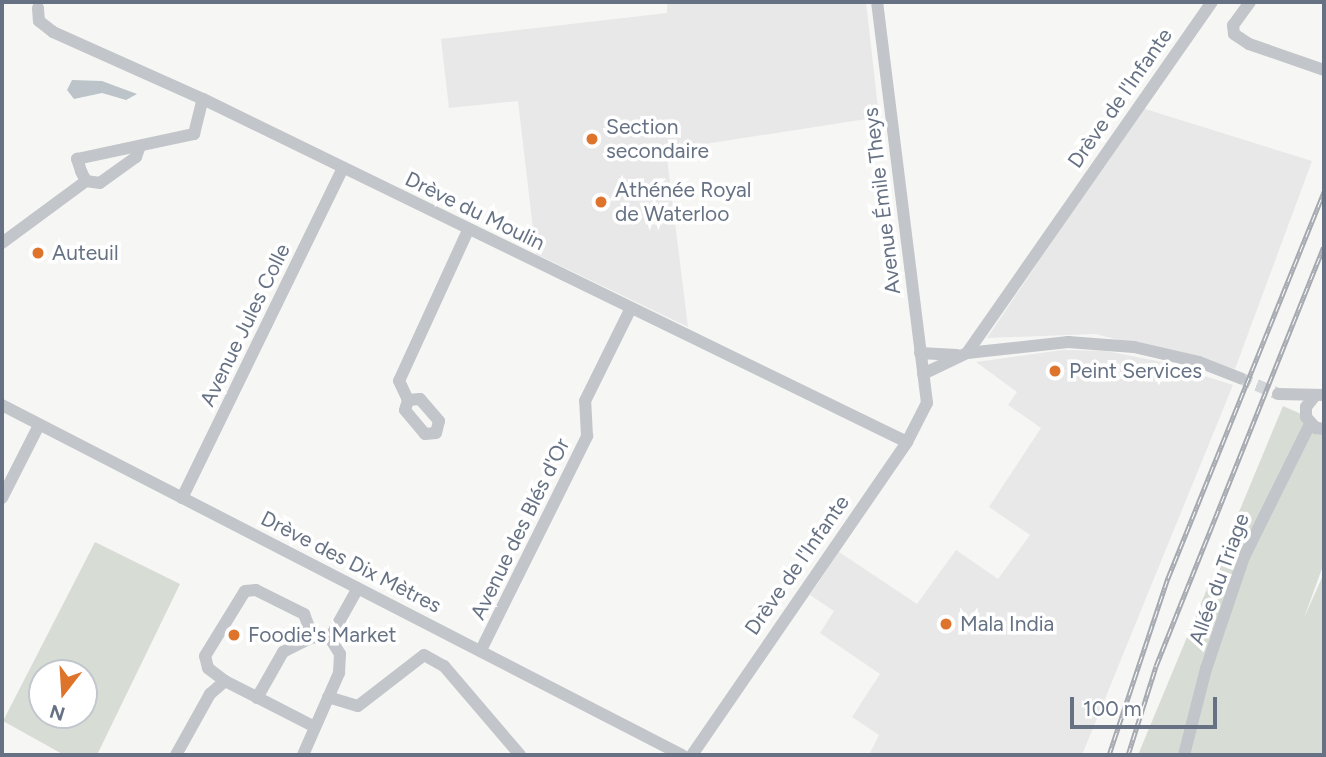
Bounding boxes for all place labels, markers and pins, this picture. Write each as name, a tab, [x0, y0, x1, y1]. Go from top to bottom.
place label: Section secondaire	[606, 114, 709, 164]
marker: Section secondaire	[584, 131, 600, 147]
place label: Athénée Royal de Waterloo	[615, 177, 751, 227]
marker: Athénée Royal de Waterloo	[593, 194, 609, 210]
place label: Auteuil	[52, 240, 118, 266]
marker: Auteuil	[30, 245, 46, 261]
place label: Peint Services	[1069, 358, 1202, 384]
marker: Peint Services	[1047, 363, 1063, 379]
place label: Mala India	[960, 611, 1054, 637]
marker: Mala India	[938, 616, 954, 632]
place label: Foodie's Market	[248, 622, 396, 648]
marker: Foodie's Market	[226, 627, 242, 643]

